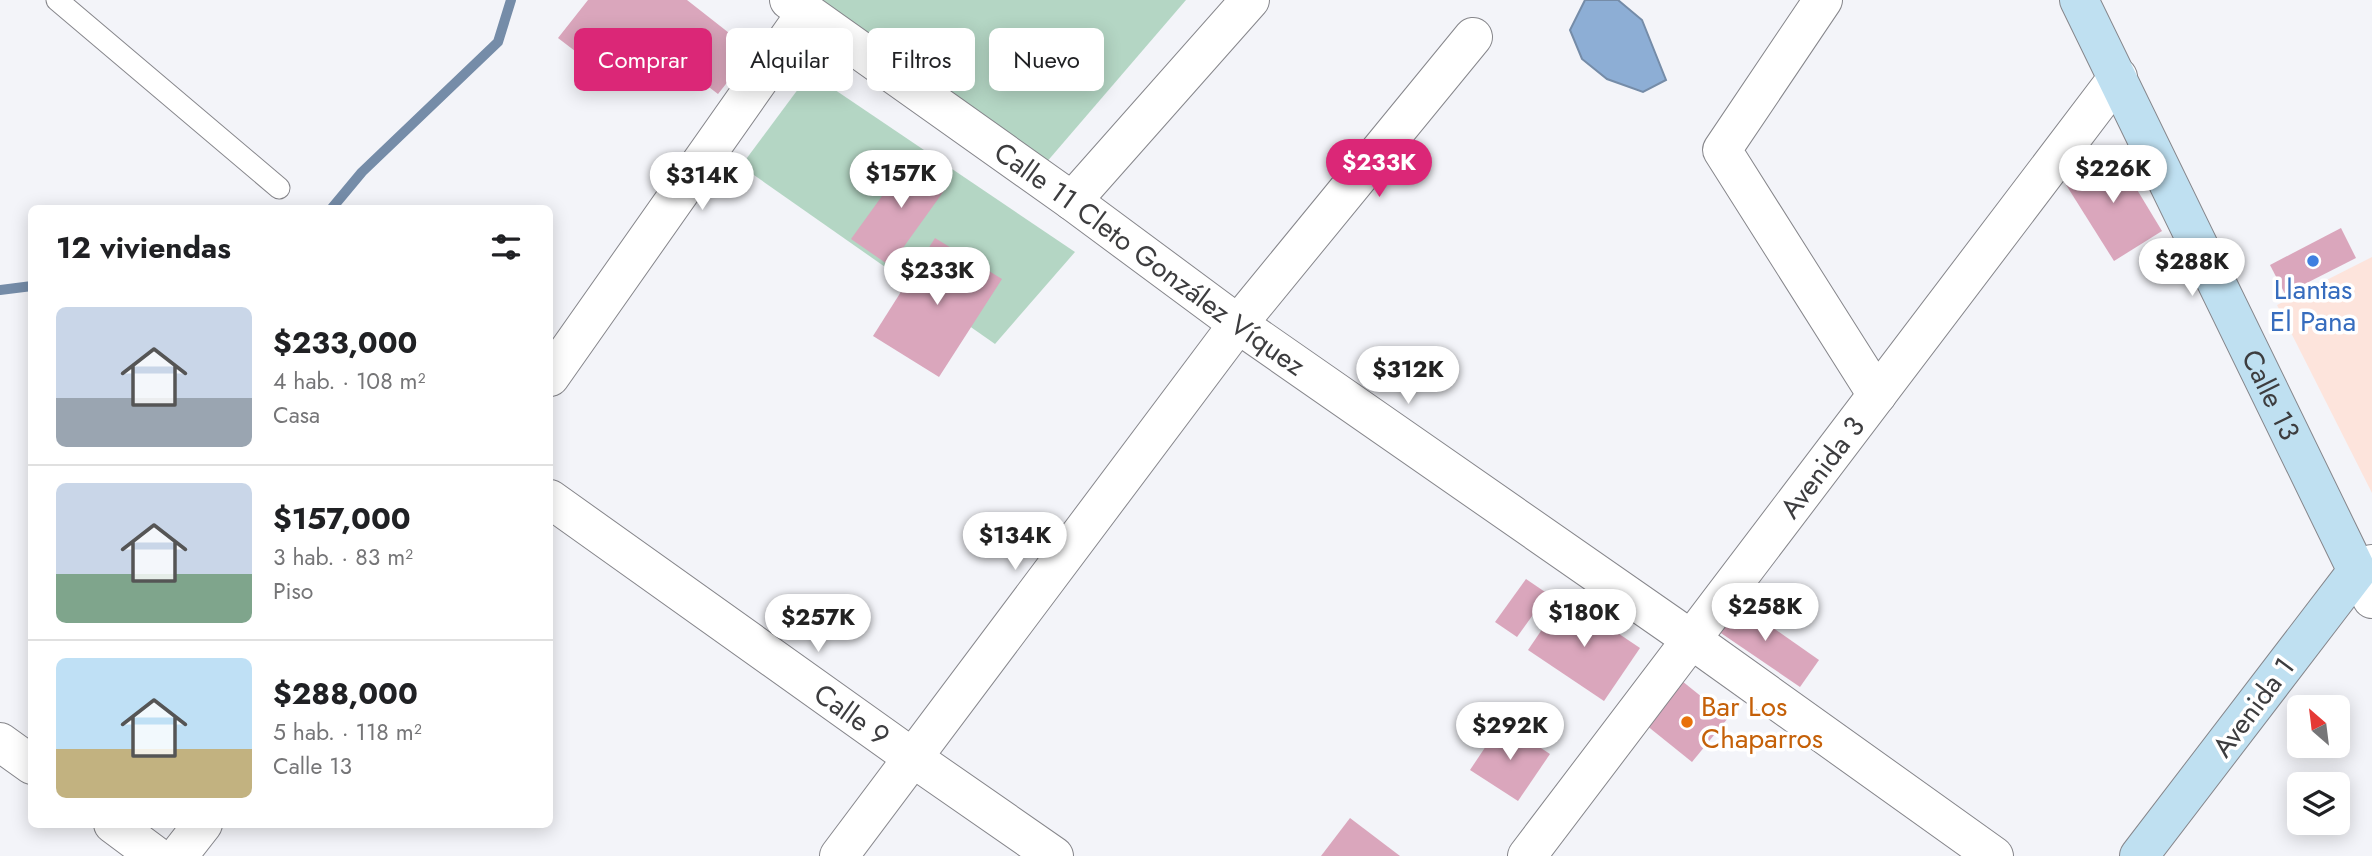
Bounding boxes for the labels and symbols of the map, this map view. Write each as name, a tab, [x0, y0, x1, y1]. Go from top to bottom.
street label: Calle 11 Cleto González Víquez	[986, 132, 1314, 386]
pin: $233K	[1330, 140, 1428, 199]
pin: $226K	[2064, 146, 2162, 205]
pin: $157K	[852, 150, 950, 210]
pin: $314K	[653, 152, 751, 212]
pin: $288K	[2143, 238, 2241, 298]
pin: $233K	[888, 247, 986, 307]
marker: Llantas El Pana	[2305, 253, 2321, 269]
place label: Llantas El Pana	[2270, 269, 2356, 342]
street label: Calle 13	[2231, 343, 2310, 447]
pin: $312K	[1359, 346, 1457, 406]
street label: Avenida 3	[1770, 408, 1875, 527]
pin: $134K	[966, 512, 1064, 572]
pin: $258K	[1716, 584, 1814, 643]
pin: $180K	[1535, 590, 1633, 649]
pin: $257K	[769, 594, 867, 654]
street label: Avenida 1	[2202, 649, 2305, 766]
street label: Calle 9	[805, 674, 898, 756]
place label: Bar Los Chaparros	[1701, 686, 1823, 759]
north arrow	[2287, 695, 2350, 758]
pin: $292K	[1461, 702, 1559, 762]
marker: Bar Los Chaparros	[1679, 714, 1695, 730]

